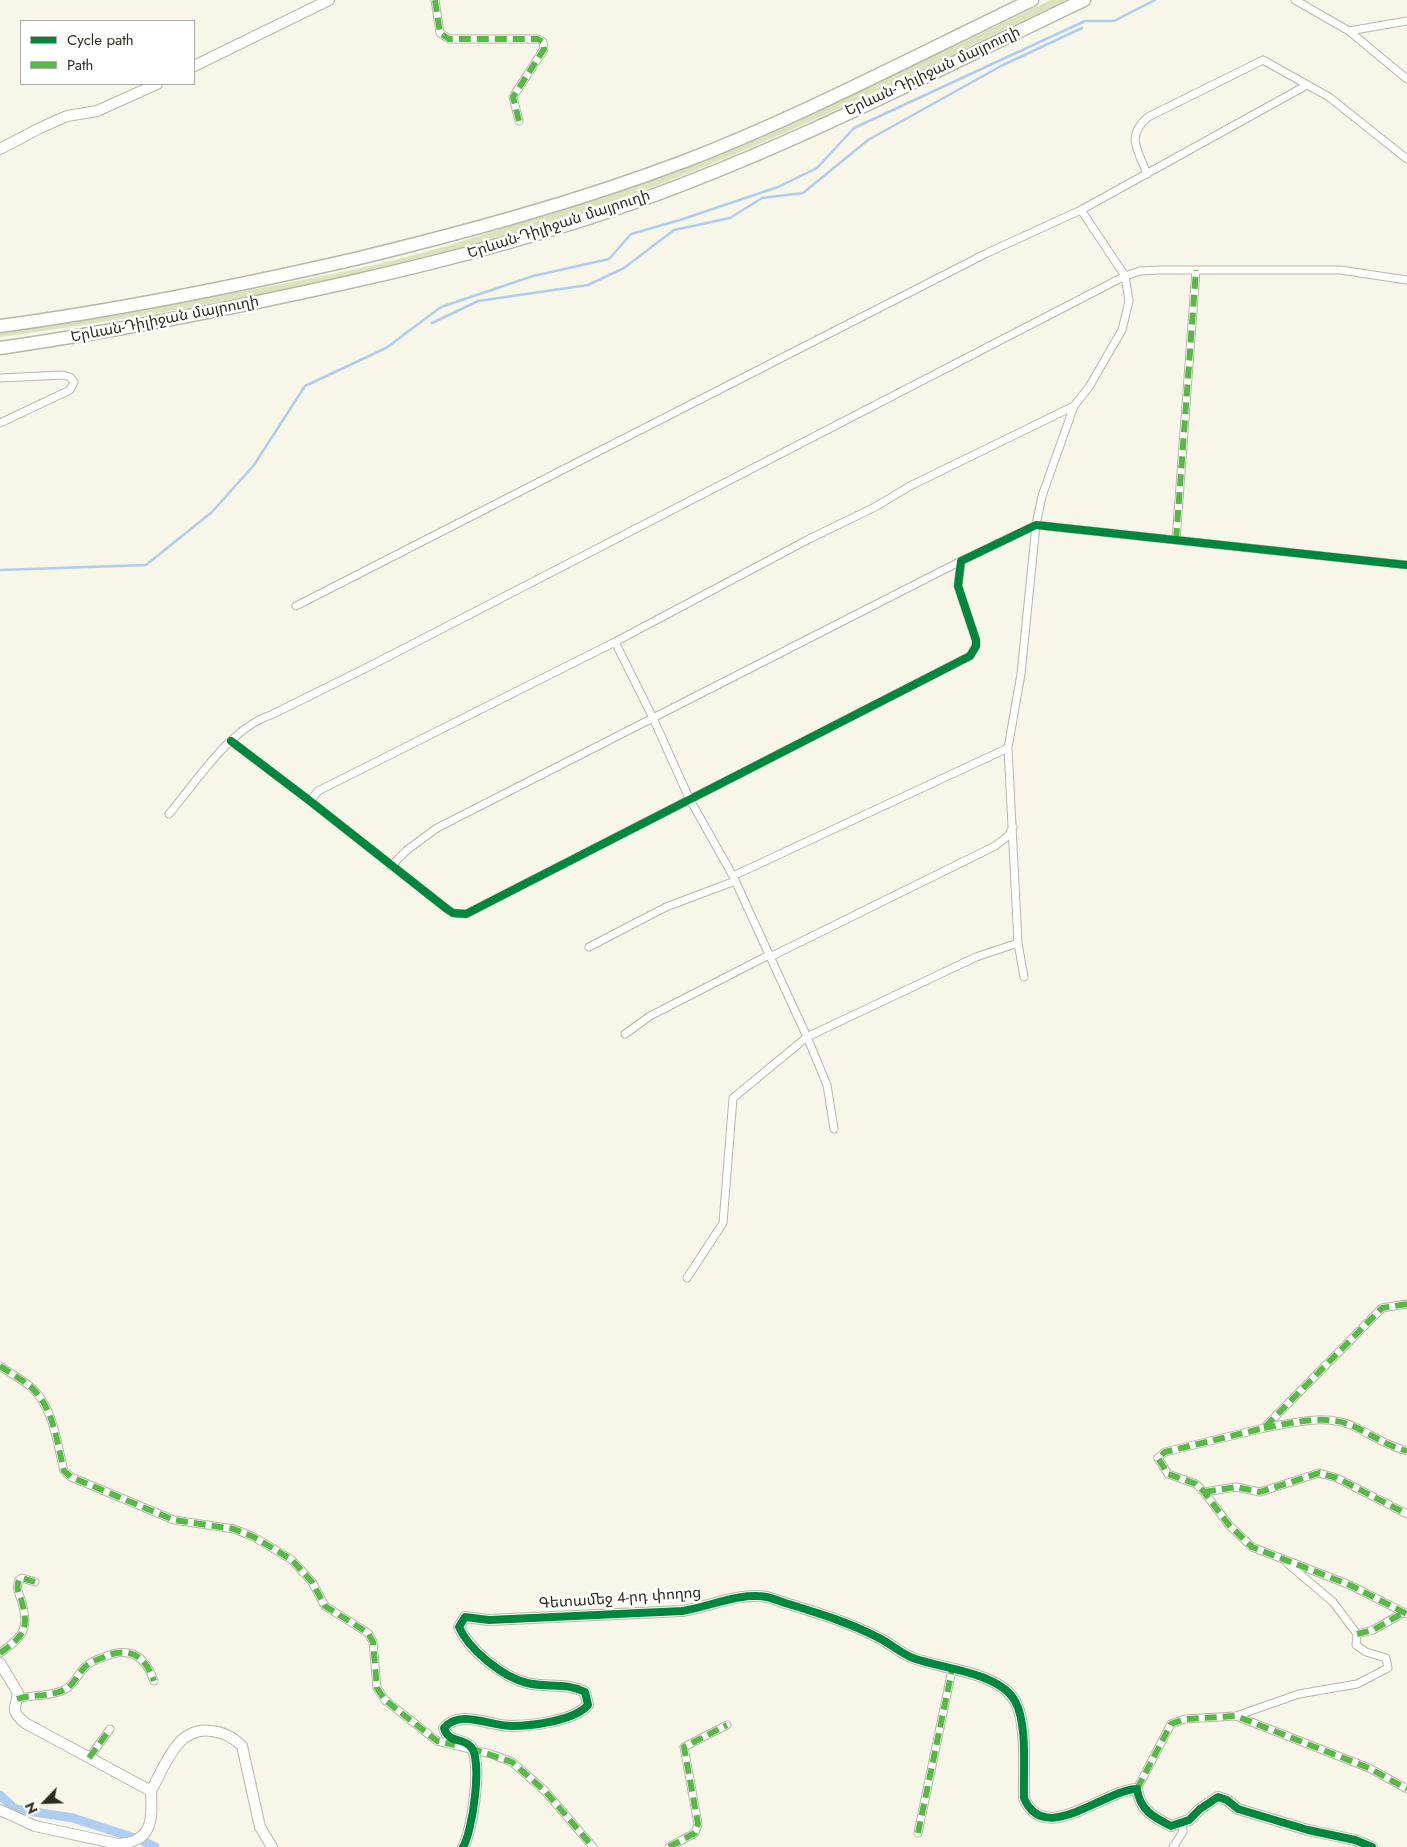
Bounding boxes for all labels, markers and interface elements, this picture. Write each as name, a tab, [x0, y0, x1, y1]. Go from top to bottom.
legend	[20, 20, 195, 85]
street label: Երևան-Դիլիջան մայրուղի	[843, 23, 1023, 121]
text: Cycle path	[67, 29, 134, 51]
text: Path	[67, 54, 93, 76]
street label: Երևան-Դիլիջան մայրուղի	[465, 187, 653, 263]
street label: Երևան-Դիլիջան մայրուղի	[69, 293, 261, 347]
street label: Գետամեջ 4-րդ փողոց	[538, 1584, 702, 1614]
north arrow	[20, 1777, 70, 1827]
text: N	[20, 1799, 43, 1817]

